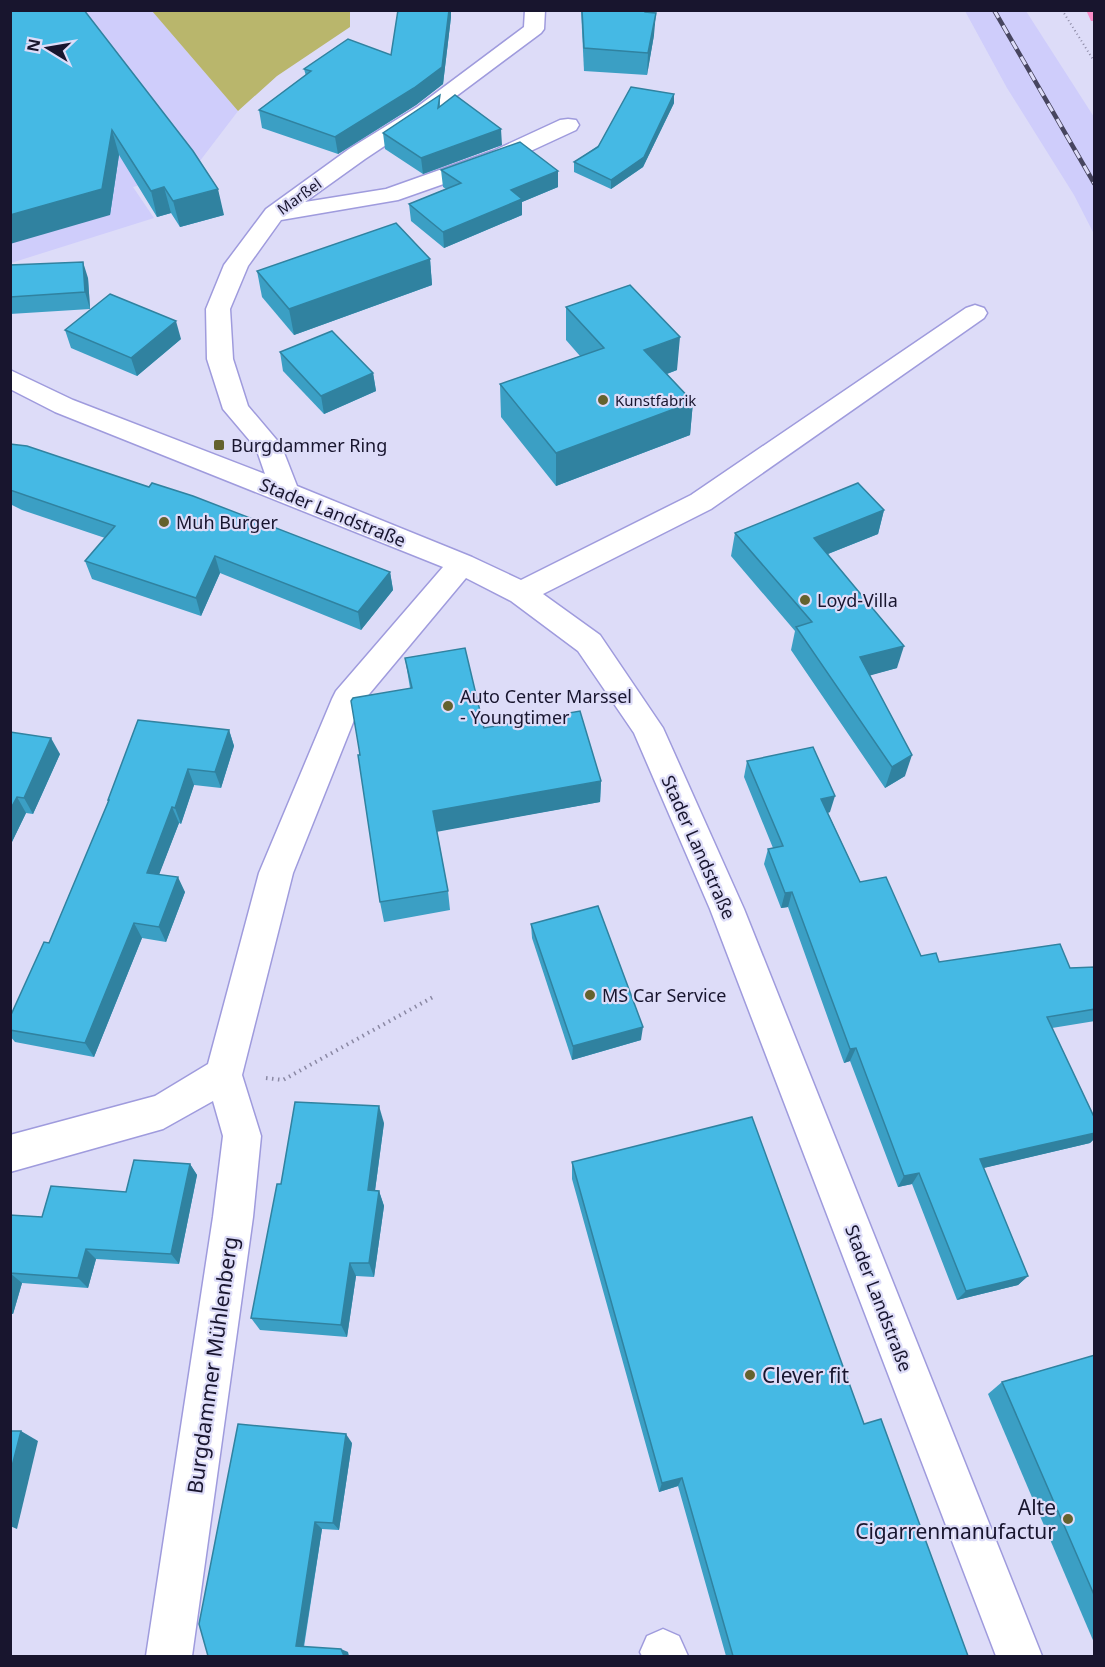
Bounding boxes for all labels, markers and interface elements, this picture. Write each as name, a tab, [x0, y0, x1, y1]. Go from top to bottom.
north arrow	[18, 18, 78, 78]
text: N	[21, 37, 45, 54]
street label: Marßel	[273, 173, 325, 219]
place label: Kunstfabrik	[615, 390, 696, 410]
marker: Kunstfabrik	[596, 393, 610, 407]
place label: Burgdammer Ring	[231, 433, 387, 457]
marker: Burgdammer Ring	[212, 438, 226, 452]
street label: Stader Landstraße	[256, 472, 410, 552]
place label: Muh Burger	[176, 510, 279, 534]
marker: Muh Burger	[157, 515, 171, 529]
place label: Loyd-Villa	[817, 588, 898, 612]
marker: Loyd-Villa	[798, 593, 812, 607]
place label: Auto Center Marssel - Youngtimer	[460, 684, 632, 729]
marker: Auto Center Marssel - Youngtimer	[441, 699, 455, 713]
street label: Stader Landstraße	[656, 771, 742, 923]
place label: MS Car Service	[602, 983, 727, 1007]
marker: MS Car Service	[583, 988, 597, 1002]
street label: Stader Landstraße	[840, 1221, 918, 1375]
street label: Burgdammer Mühlenberg	[180, 1235, 244, 1495]
place label: Clever fit	[762, 1361, 849, 1389]
marker: Clever fit	[743, 1368, 757, 1382]
place label: Alte Cigarrenmanufactur	[855, 1493, 1056, 1545]
marker: Alte Cigarrenmanufactur	[1061, 1512, 1075, 1526]

